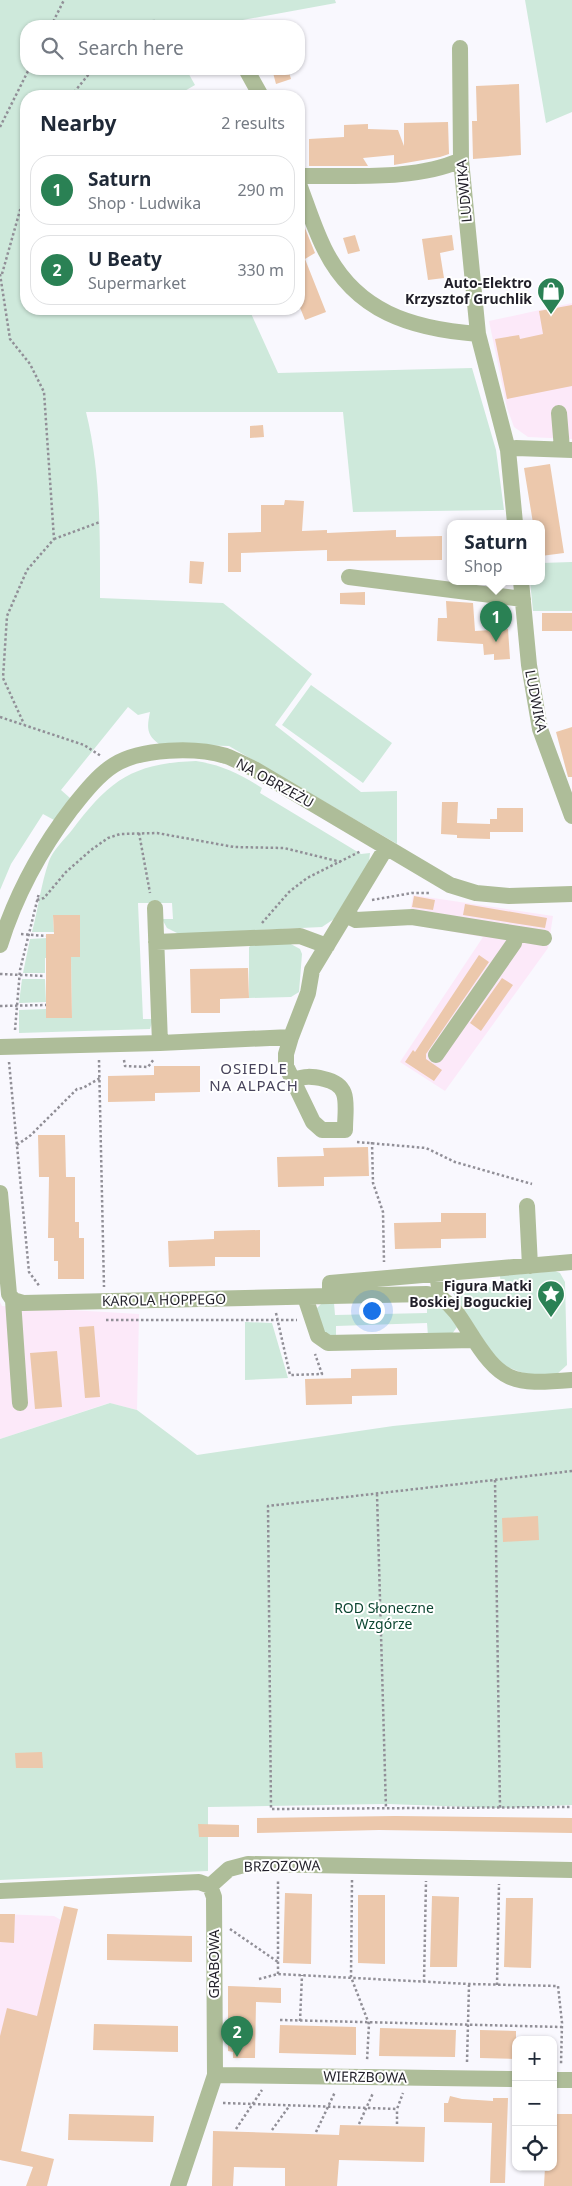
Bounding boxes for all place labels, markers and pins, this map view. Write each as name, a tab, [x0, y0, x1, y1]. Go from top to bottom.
place label: Auto-Elektro Krzysztof Gruchlik	[405, 273, 532, 308]
shop icon: Auto-Elektro Krzysztof Gruchlik	[536, 276, 566, 315]
pin: 1	[480, 601, 512, 642]
place label: Figura Matki Boskiej Boguckiej	[409, 1276, 532, 1311]
place icon: Figura Matki Boskiej Boguckiej	[536, 1279, 566, 1318]
pin: 2	[221, 2016, 253, 2057]

